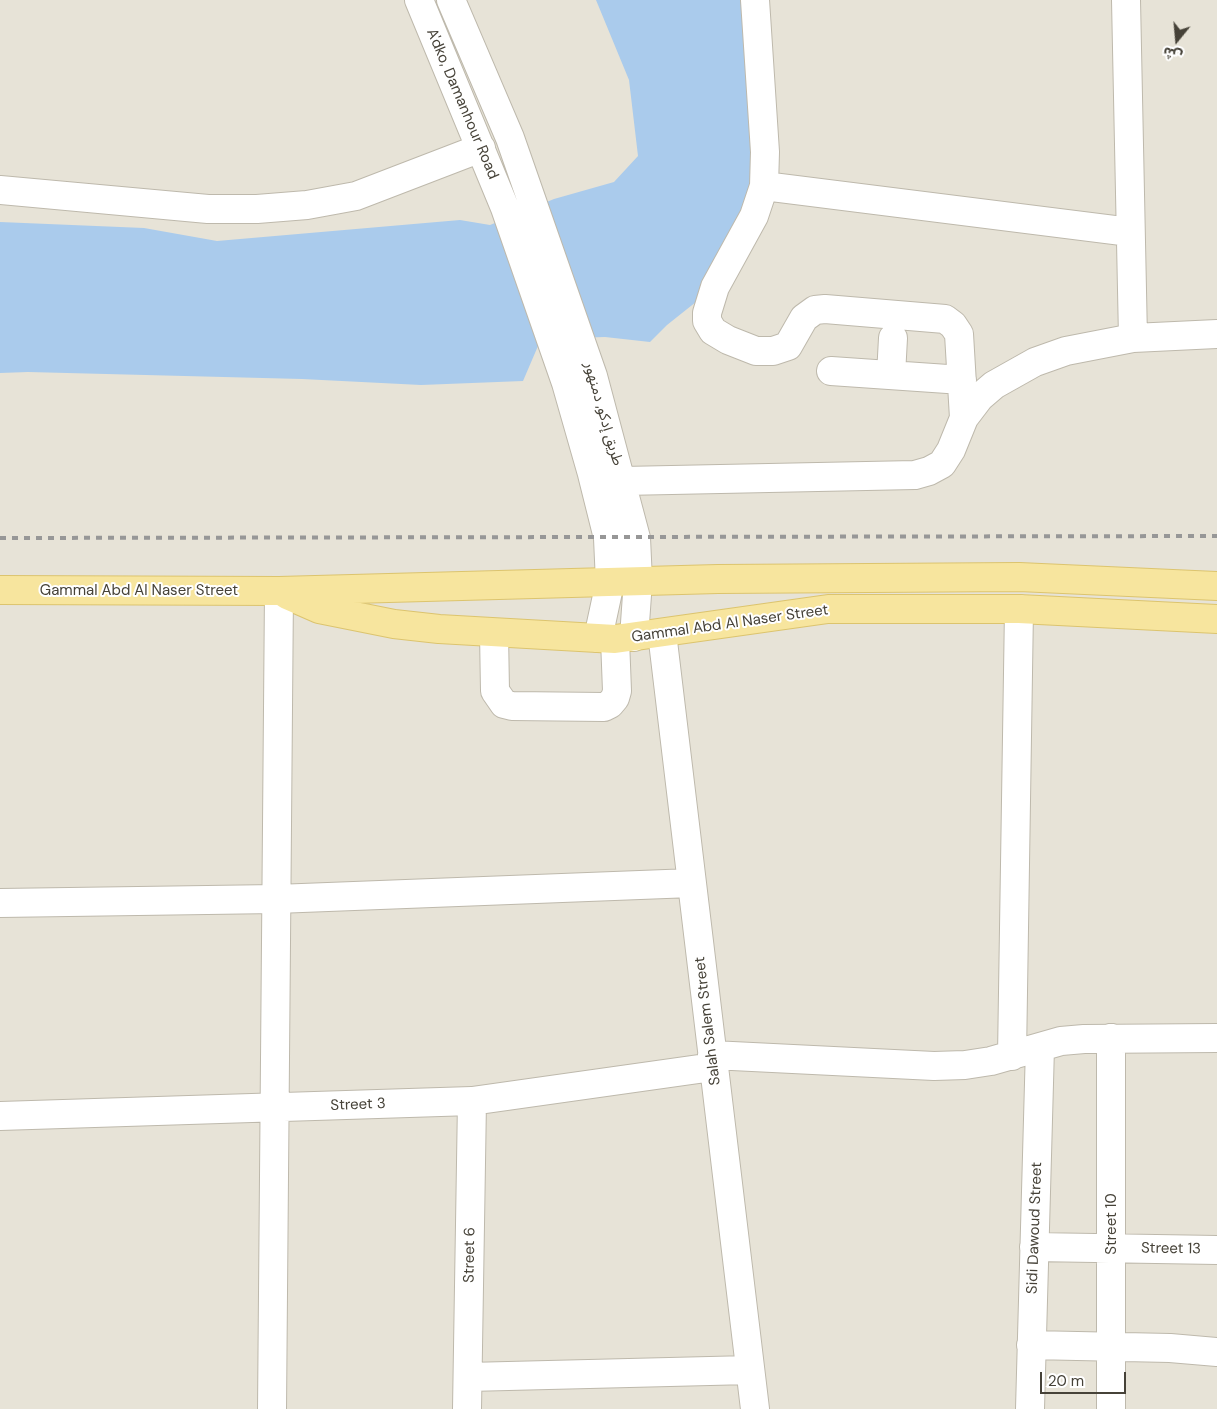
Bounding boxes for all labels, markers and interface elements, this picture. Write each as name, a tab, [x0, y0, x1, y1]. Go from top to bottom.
north arrow	[1152, 15, 1202, 65]
street label: A'dko, Damanhour Road	[422, 26, 502, 182]
text: ش	[1161, 43, 1184, 66]
street label: طريق إدكو, دمنهور	[580, 360, 626, 468]
street label: Gammal Abd Al Naser Street	[40, 582, 238, 600]
street label: Gammal Abd Al Naser Street	[631, 601, 829, 647]
street label: Salah Salem Street	[691, 956, 725, 1086]
street label: Street 3	[330, 1095, 386, 1115]
street label: Sidi Dawoud Street	[1024, 1162, 1046, 1294]
street label: Street 10	[1103, 1193, 1121, 1255]
street label: Street 6	[461, 1227, 479, 1283]
street label: Street 13	[1141, 1239, 1201, 1259]
scale bar	[1042, 1362, 1128, 1394]
text: 20 m	[1048, 1371, 1084, 1391]

